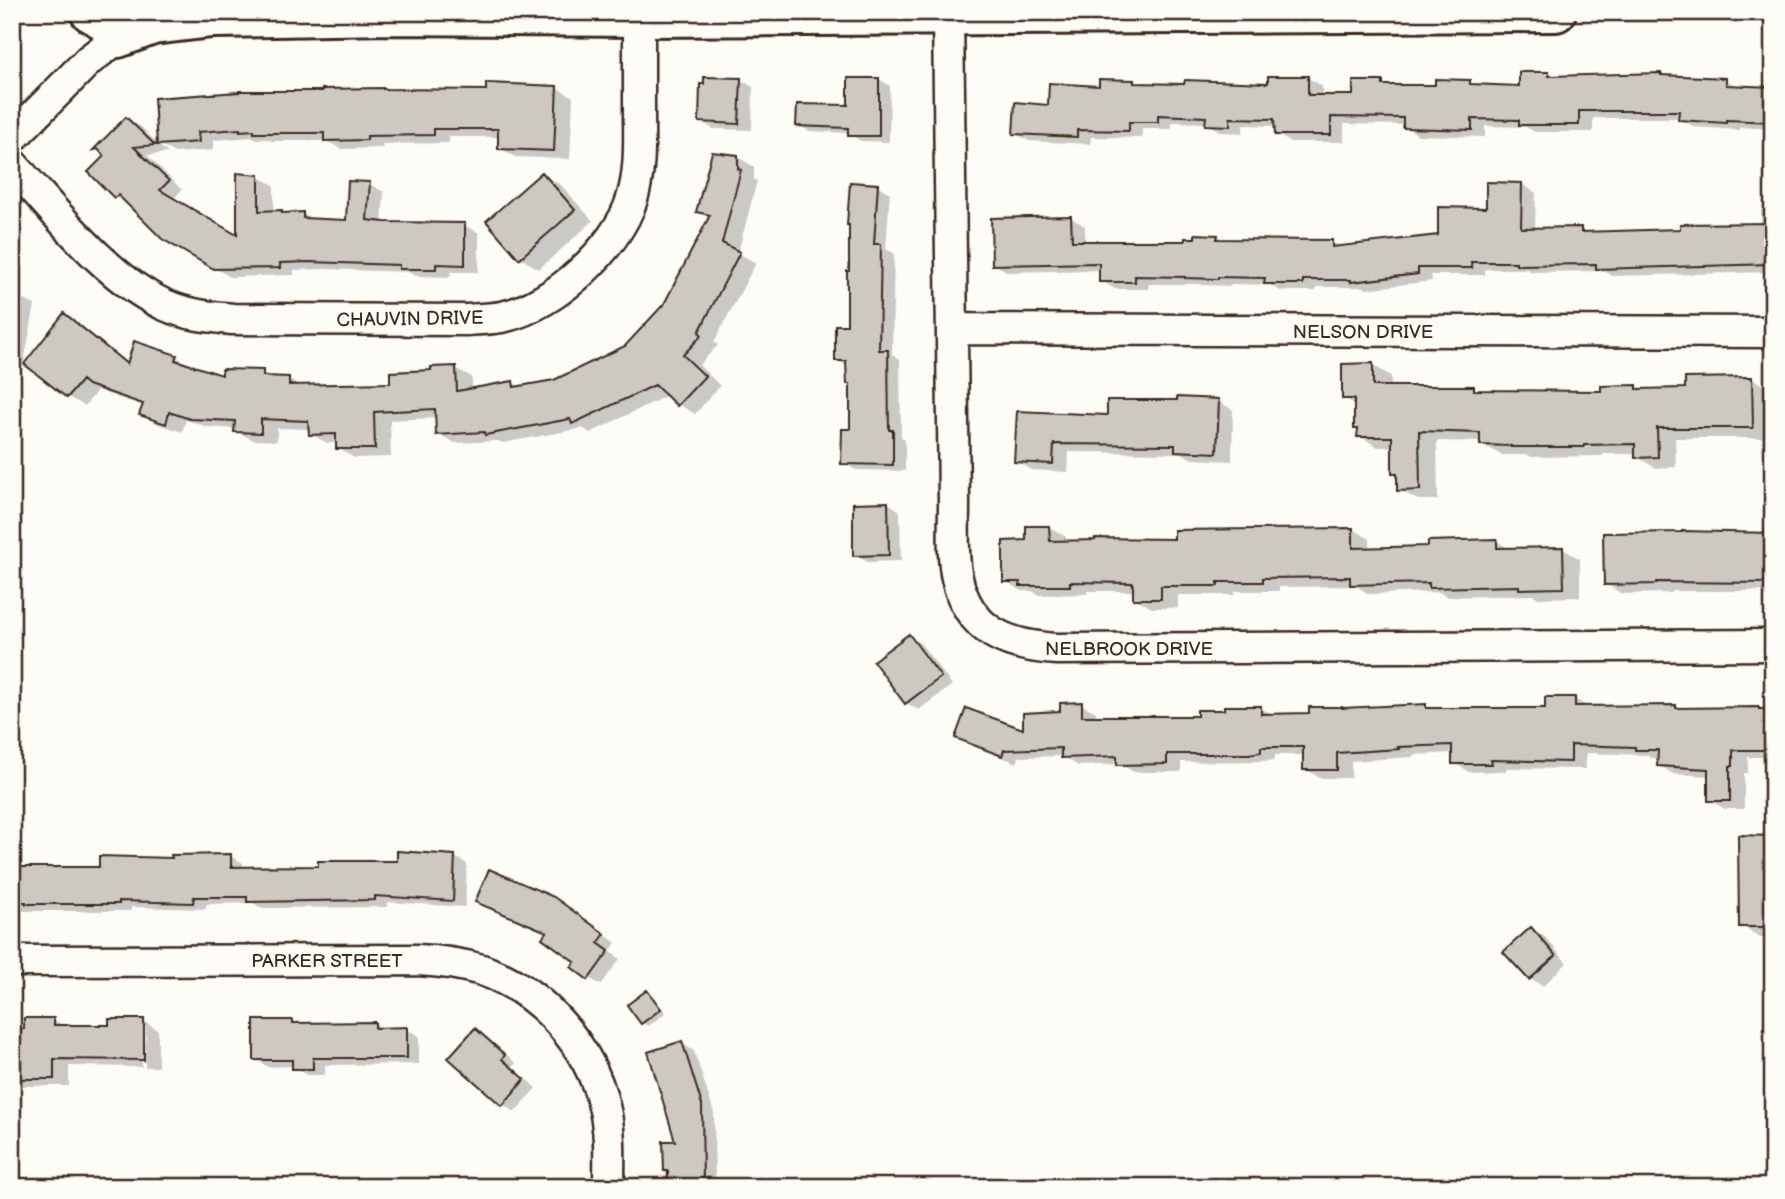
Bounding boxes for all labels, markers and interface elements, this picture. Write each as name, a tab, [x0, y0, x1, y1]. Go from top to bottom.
street label: CHAUVIN DRIVE	[336, 307, 484, 332]
street label: NELSON DRIVE	[1293, 321, 1433, 344]
street label: NELBROOK DRIVE	[1045, 638, 1213, 661]
street label: PARKER STREET	[251, 950, 403, 973]

